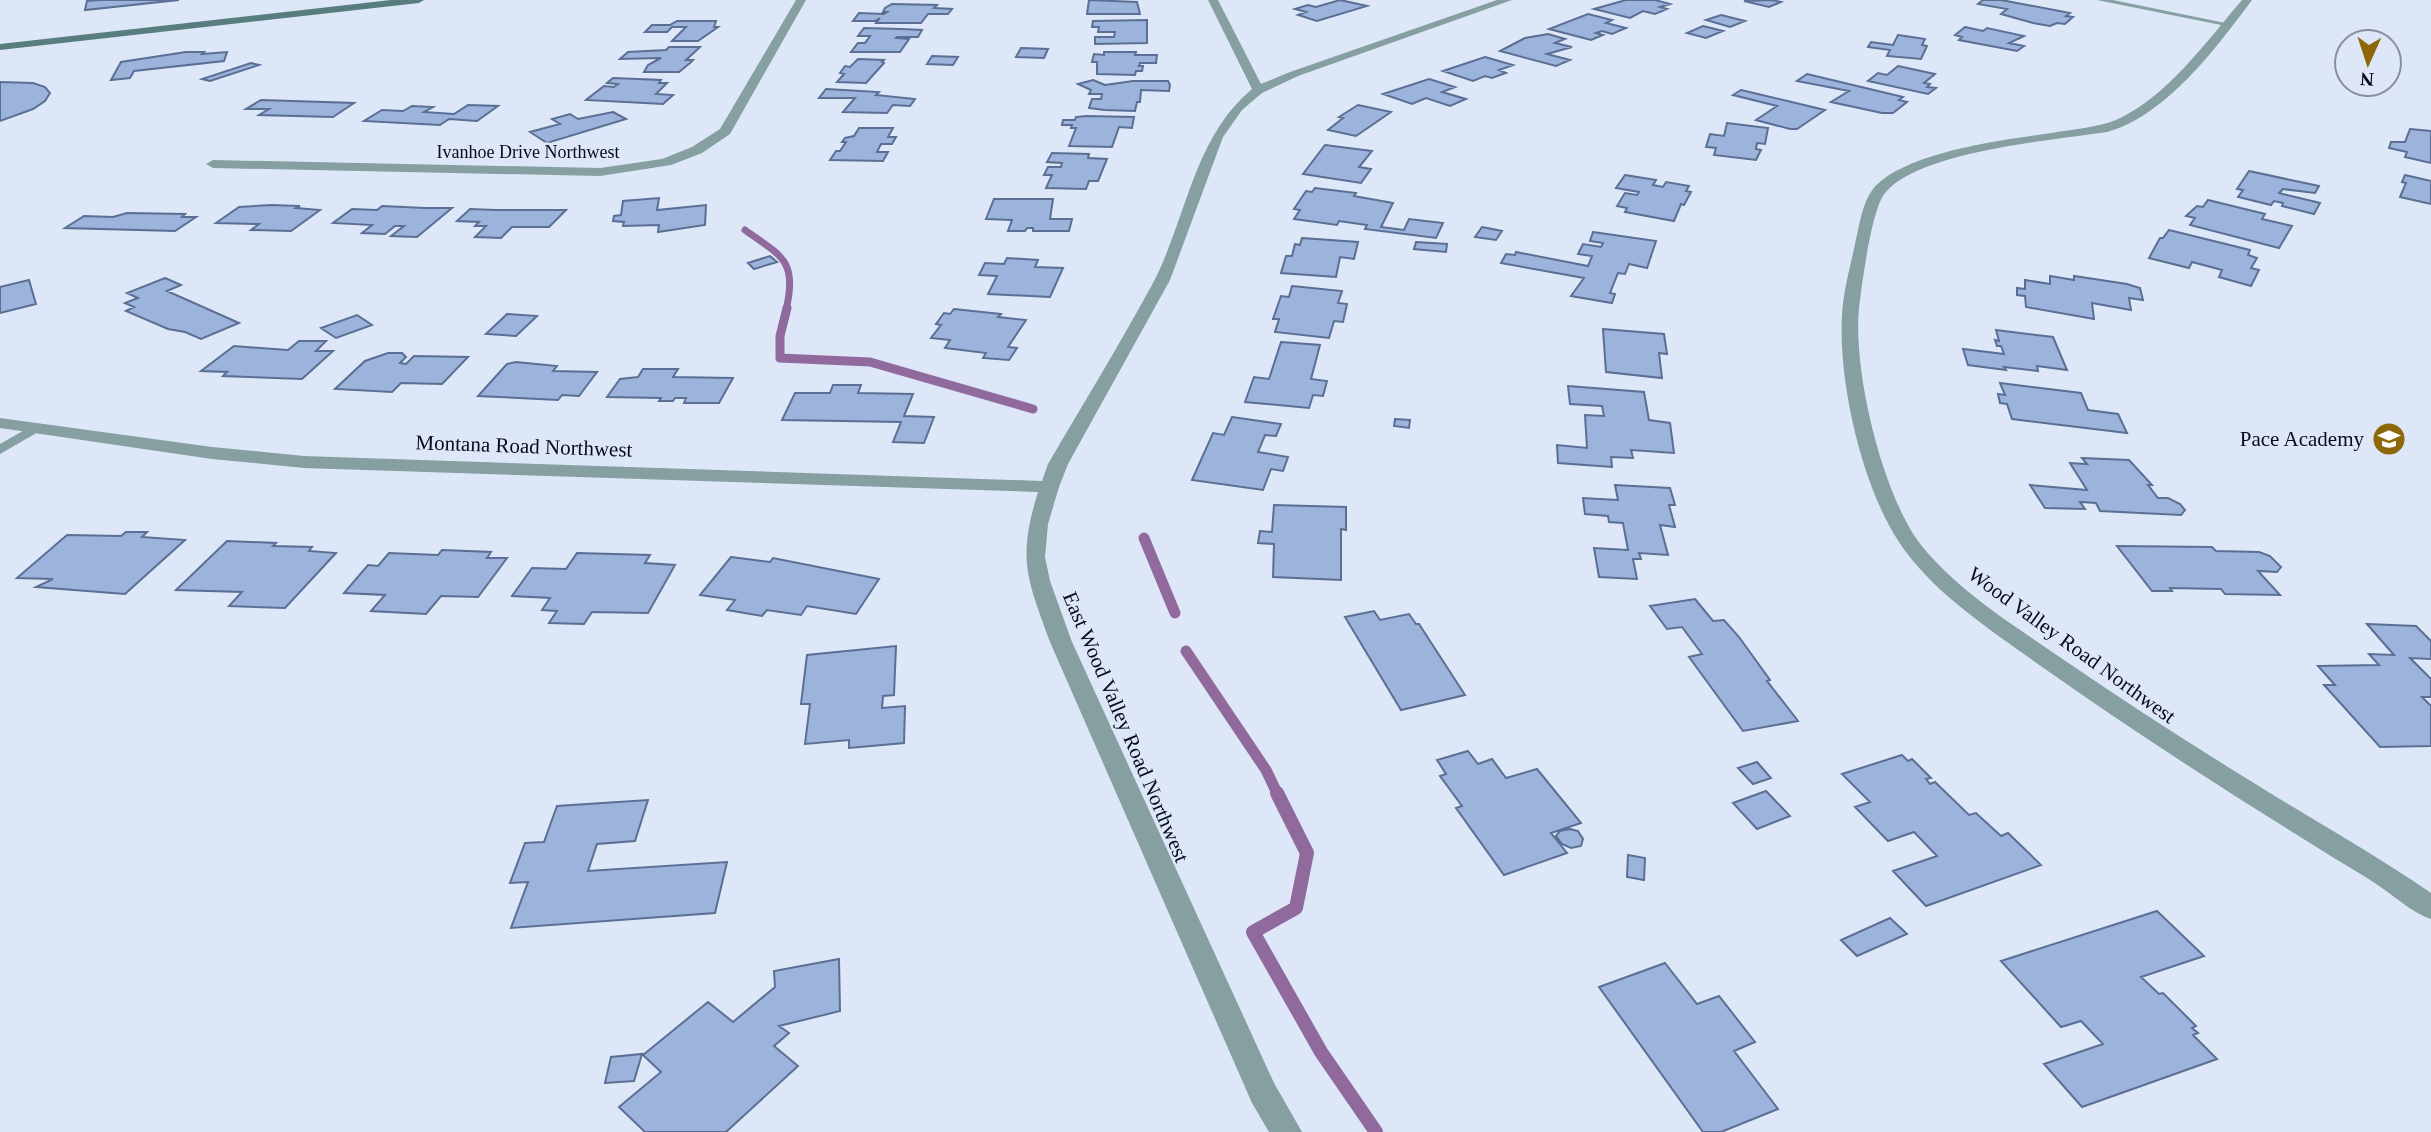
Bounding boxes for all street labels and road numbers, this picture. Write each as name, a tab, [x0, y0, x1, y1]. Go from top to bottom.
street label: Ivanhoe Drive Northwest	[437, 142, 619, 162]
street label: Montana Road Northwest	[415, 430, 633, 462]
street label: Wood Valley Road Northwest	[1964, 562, 2181, 728]
street label: East Wood Valley Road Northwest	[1058, 588, 1194, 866]

